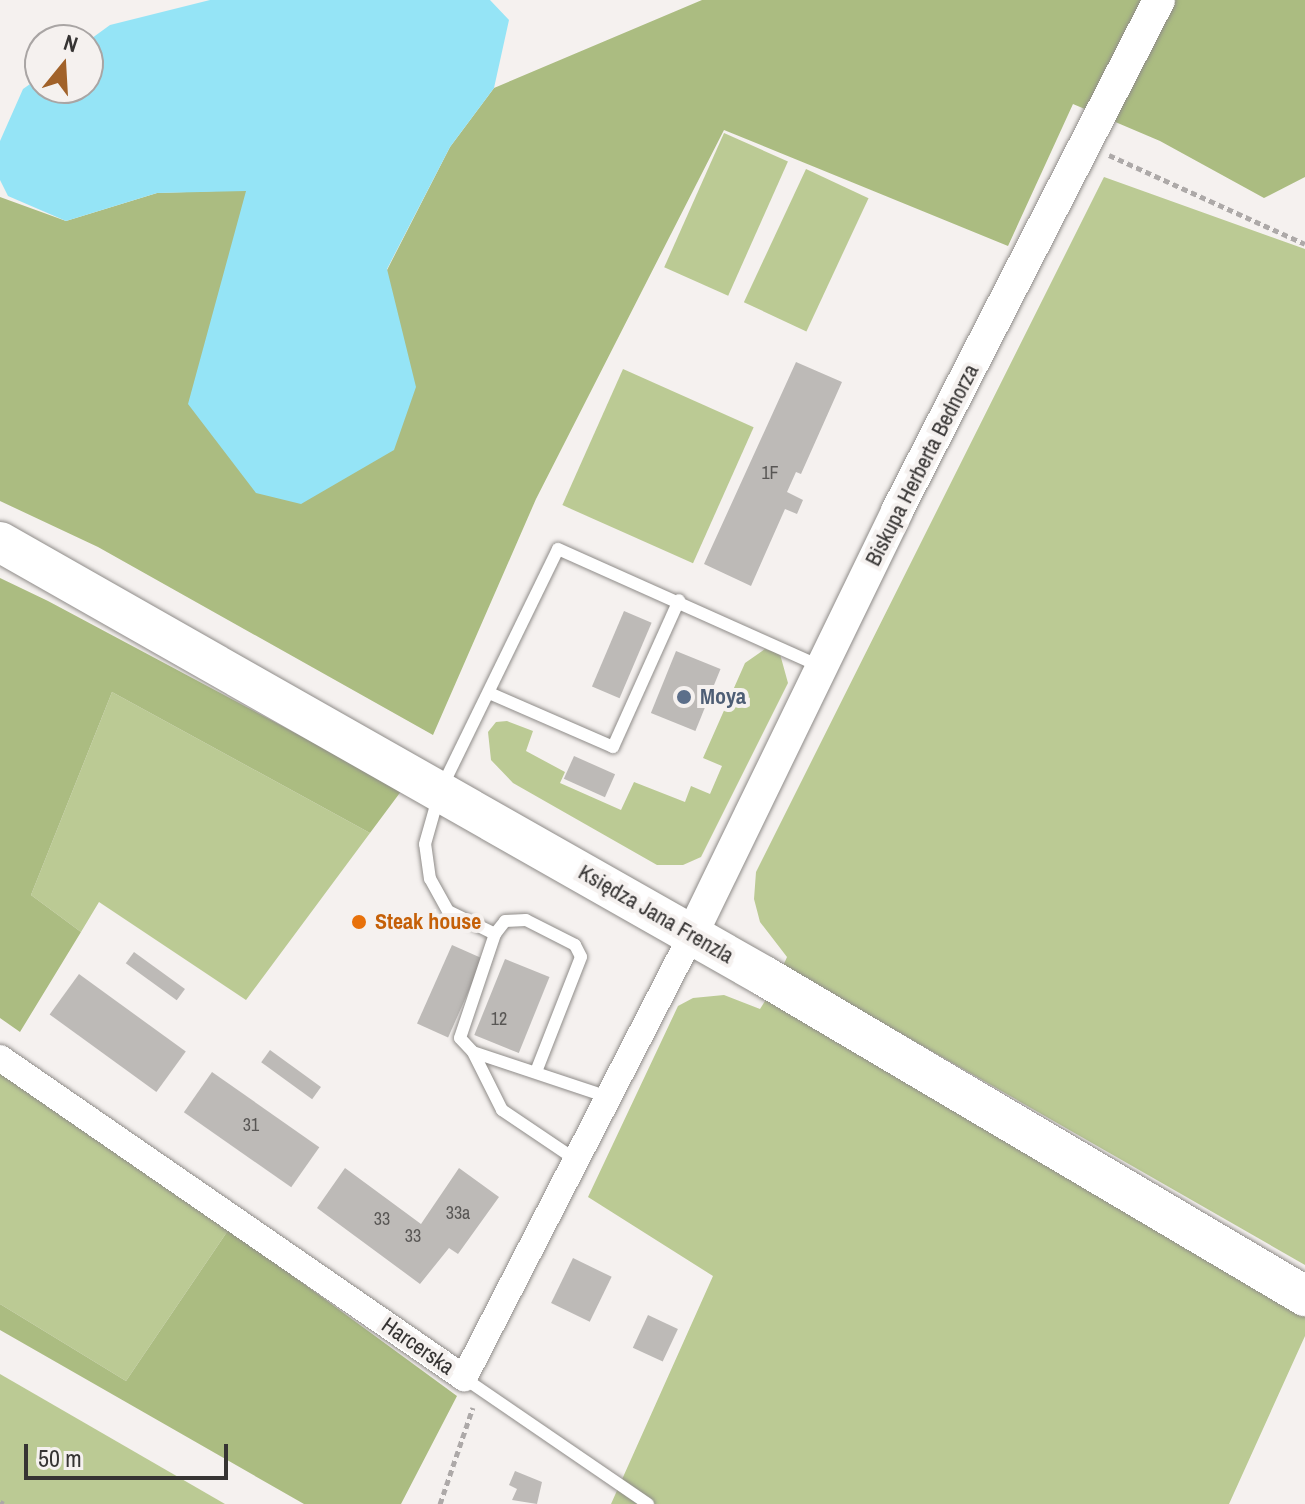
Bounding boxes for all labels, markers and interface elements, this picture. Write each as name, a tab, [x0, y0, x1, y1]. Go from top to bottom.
north arrow	[24, 24, 104, 104]
text: N	[60, 27, 82, 59]
street label: Biskupa Herberta Bednorza	[860, 360, 984, 570]
house number: 1F	[761, 462, 779, 484]
place label: Moya	[700, 684, 746, 710]
marker: Moya	[675, 688, 693, 706]
street label: Księdza Jana Frenzla	[574, 859, 738, 969]
place label: Steak house	[375, 909, 481, 935]
marker: Steak house	[350, 913, 368, 931]
house number: 12	[491, 1008, 507, 1030]
house number: 31	[243, 1114, 259, 1136]
house number: 33a	[446, 1202, 470, 1224]
house number: 33	[374, 1208, 390, 1230]
house number: 33	[405, 1225, 421, 1247]
street label: Harcerska	[377, 1312, 459, 1380]
scale bar	[28, 1428, 232, 1478]
text: 50 m	[38, 1442, 82, 1474]

